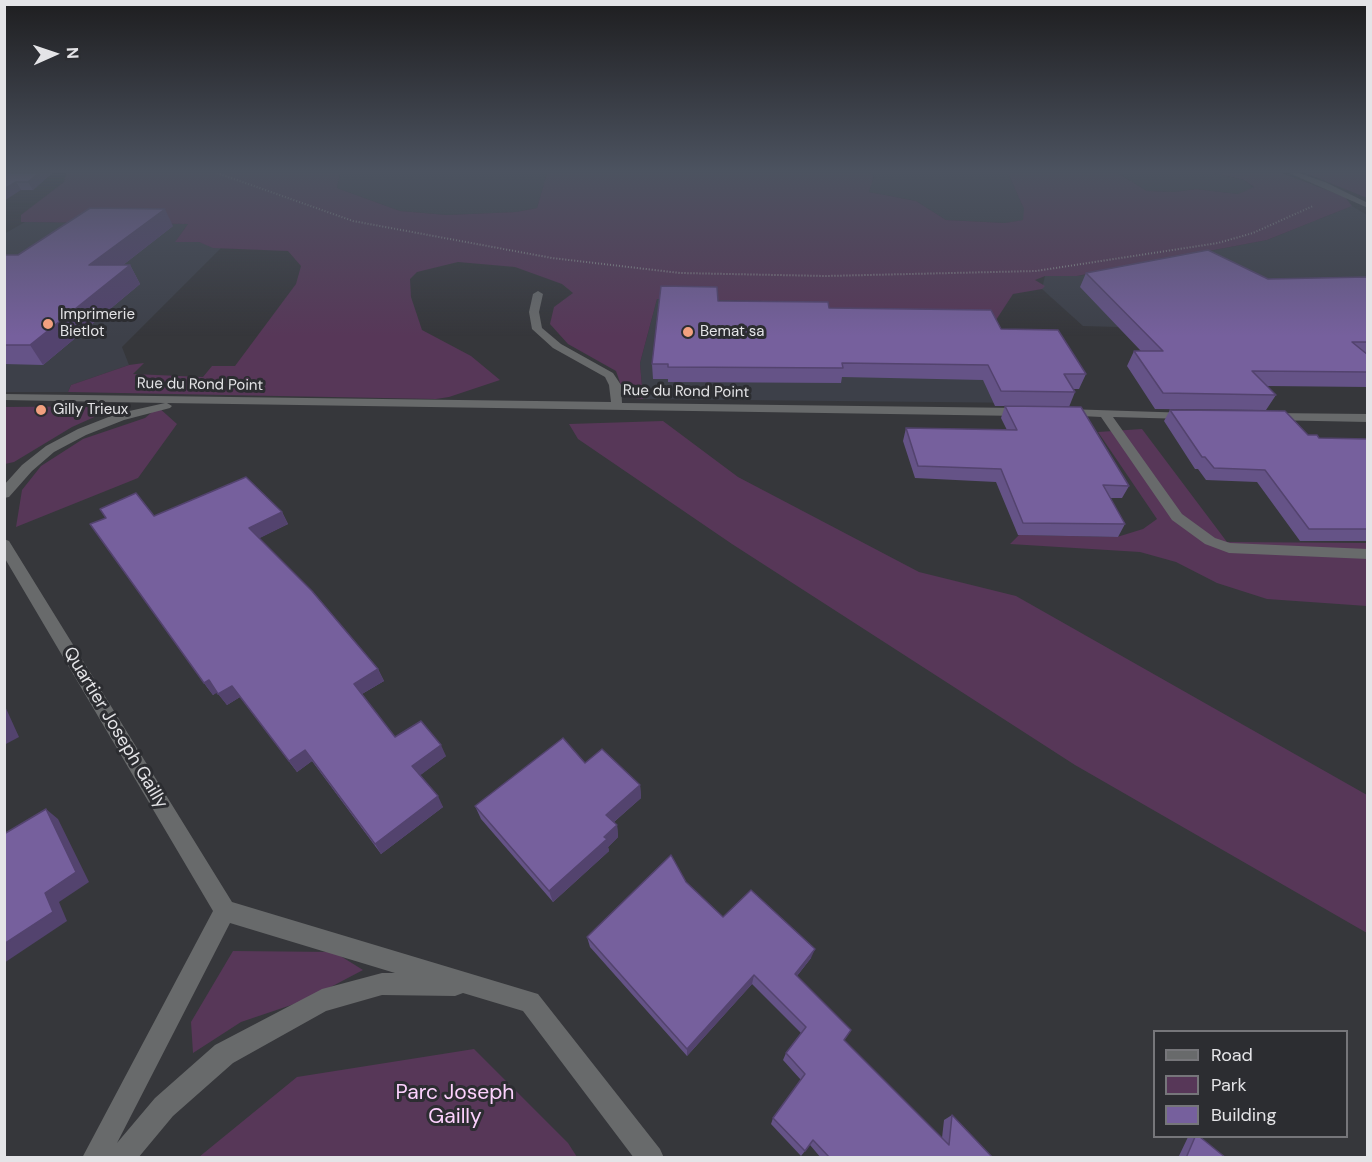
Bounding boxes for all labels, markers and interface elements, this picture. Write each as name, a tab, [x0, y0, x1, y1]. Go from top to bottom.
north arrow	[24, 24, 84, 84]
text: N	[62, 47, 83, 59]
place label: Imprimerie Bietlot	[60, 306, 135, 341]
marker: Imprimerie Bietlot	[41, 317, 55, 331]
place label: Bemat sa	[700, 323, 764, 341]
marker: Bemat sa	[681, 325, 695, 339]
street label: Rue du Rond Point	[137, 375, 263, 395]
street label: Rue du Rond Point	[623, 382, 749, 402]
place label: Gilly Trieux	[53, 401, 128, 419]
marker: Gilly Trieux	[34, 403, 48, 417]
street label: Quartier Joseph Gailly	[58, 643, 172, 813]
legend	[1153, 1030, 1348, 1138]
text: Road	[1211, 1043, 1253, 1067]
text: Park	[1211, 1073, 1247, 1097]
park label: Parc Joseph Gailly	[396, 1080, 514, 1130]
text: Building	[1211, 1103, 1276, 1127]

